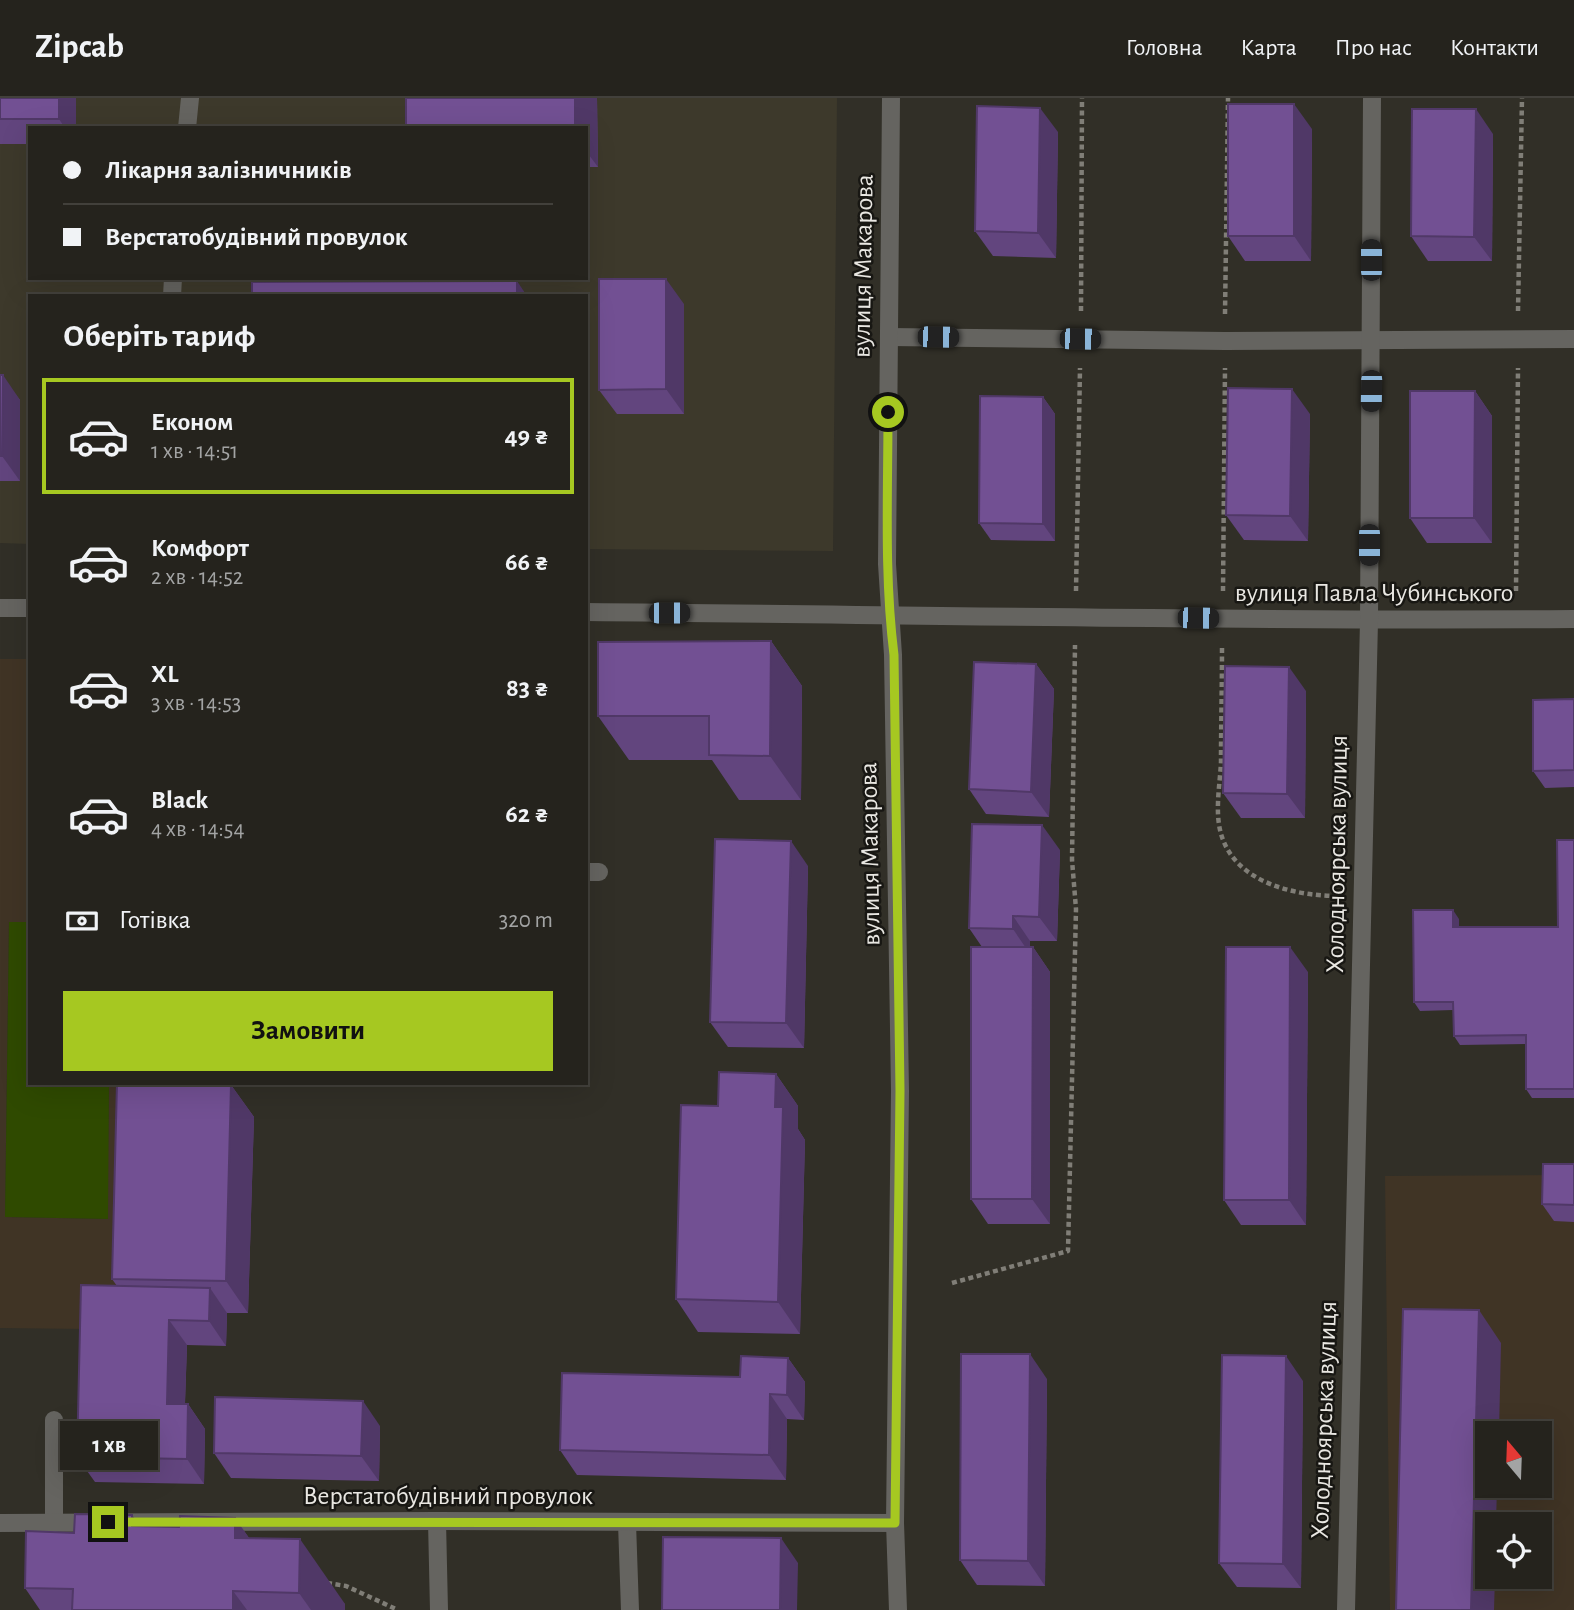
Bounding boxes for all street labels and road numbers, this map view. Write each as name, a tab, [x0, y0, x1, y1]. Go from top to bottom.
street label: вулиця Макарова	[848, 174, 878, 358]
street label: вулиця Павла Чубинського	[1235, 580, 1513, 606]
street label: Холодноярська вулиця	[1322, 735, 1352, 973]
street label: вулиця Макарова	[855, 762, 885, 946]
street label: Холодноярська вулиця	[1307, 1301, 1341, 1539]
street label: Верстатобудівний провулок	[303, 1483, 593, 1509]

